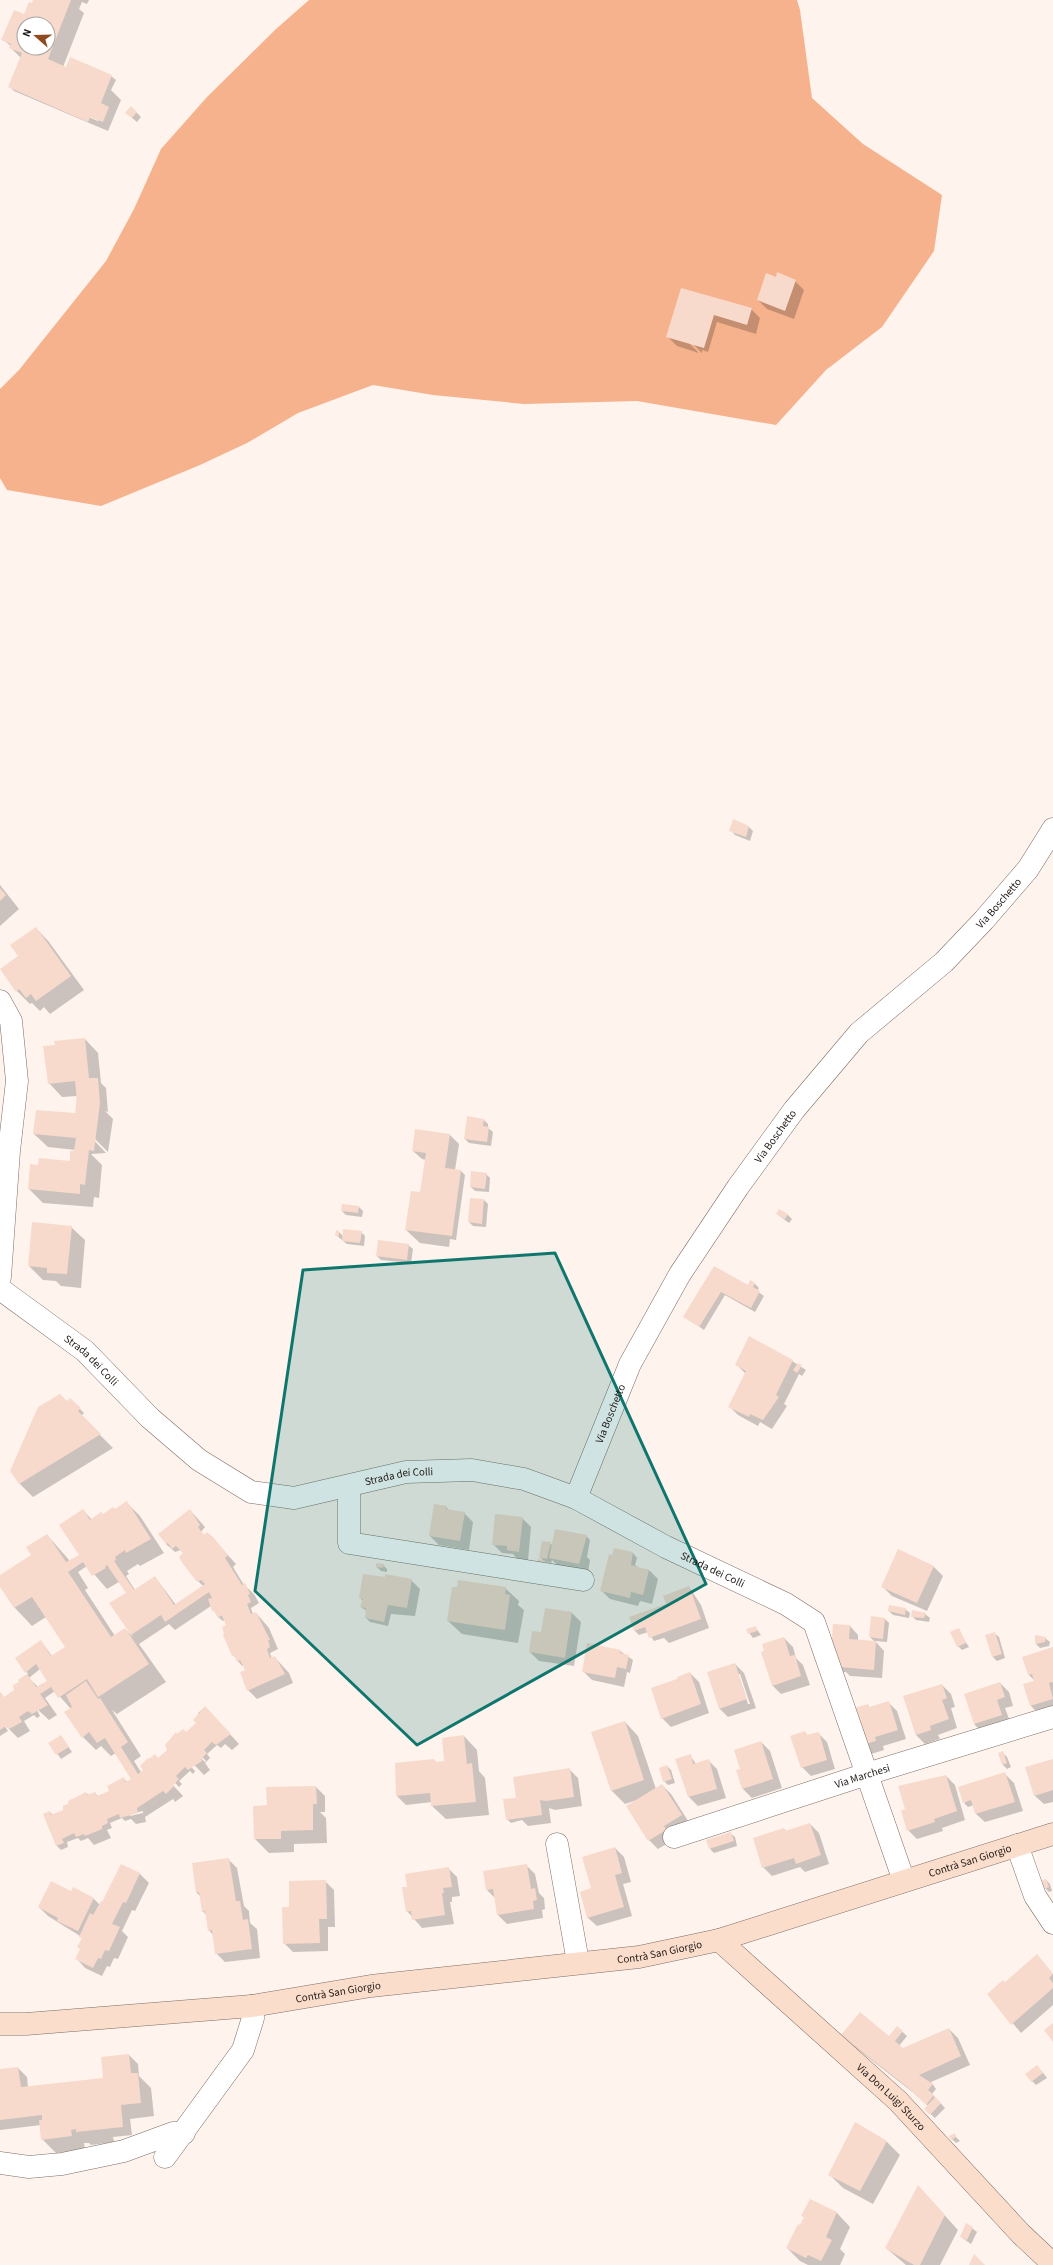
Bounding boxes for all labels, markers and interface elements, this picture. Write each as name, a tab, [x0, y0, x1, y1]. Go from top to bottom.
north arrow	[16, 16, 56, 56]
text: N	[19, 27, 35, 39]
street label: Via Boschetto	[973, 875, 1025, 932]
street label: Via Boschetto	[751, 1107, 800, 1166]
street label: Strada dei Colli	[61, 1331, 122, 1389]
street label: Via Boschetto	[592, 1382, 629, 1446]
street label: Strada dei Colli	[363, 1464, 433, 1489]
street label: Strada dei Colli	[678, 1548, 747, 1591]
street label: Via Marchesi	[833, 1760, 892, 1792]
street label: Contrà San Giorgio	[927, 1841, 1014, 1881]
street label: Contrà San Giorgio	[616, 1937, 704, 1967]
street label: Contrà San Giorgio	[294, 1978, 382, 2007]
street label: Via Don Luigi Sturzo	[853, 2060, 929, 2134]

